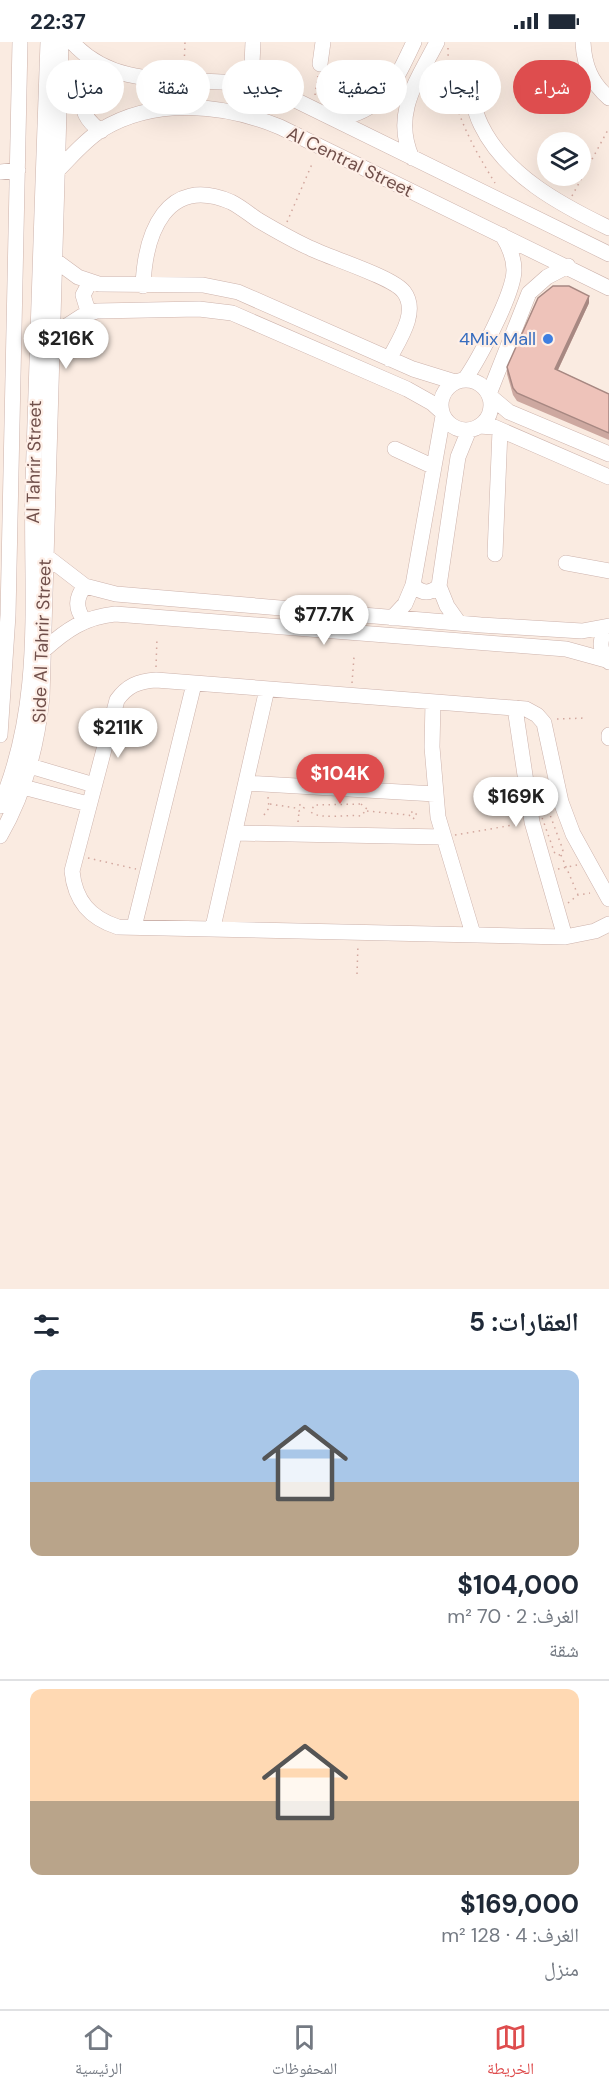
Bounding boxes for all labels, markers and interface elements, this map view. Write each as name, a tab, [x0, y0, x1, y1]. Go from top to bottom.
text: 22:37	[30, 7, 86, 36]
chip: منزل	[46, 60, 124, 114]
chip: شقة	[136, 60, 210, 114]
chip: جديد	[222, 60, 304, 114]
chip: تصفية	[316, 60, 407, 114]
chip: إيجار	[419, 60, 501, 114]
chip: شراء	[513, 60, 591, 114]
street label: Al Central Street	[283, 121, 417, 203]
map controls	[537, 132, 591, 186]
button: layers	[537, 132, 591, 186]
pin: $216K	[24, 319, 108, 370]
text: $216K	[38, 325, 94, 351]
place label: 4Mix Mall	[459, 327, 536, 351]
marker: 4Mix Mall	[541, 332, 555, 346]
street label: Al Tahrir Street	[21, 400, 47, 524]
street label: Side Al Tahrir Street	[27, 559, 57, 723]
pin: $77.7K	[275, 595, 373, 646]
text: $77.7K	[294, 601, 354, 627]
pin: $211K	[76, 708, 160, 759]
text: $211K	[92, 714, 144, 740]
pin: $104K	[298, 754, 382, 805]
text: $104K	[310, 760, 370, 786]
pin: $169K	[474, 777, 558, 828]
text: $169K	[487, 783, 545, 809]
text: العقارات: 5	[469, 1305, 579, 1339]
icon: filters	[30, 1309, 63, 1342]
icon: home	[251, 1409, 359, 1517]
text: $104,000	[457, 1568, 579, 1602]
text: الغرف: 2 · 70 m²	[447, 1603, 579, 1629]
text: شقة	[549, 1637, 579, 1663]
icon: home	[251, 1728, 359, 1836]
text: $169,000	[460, 1887, 579, 1921]
text: الغرف: 4 · 128 m²	[441, 1922, 579, 1948]
text: منزل	[544, 1956, 579, 1982]
tab: الرئيسية	[75, 2021, 122, 2084]
tab: المحفوظات	[272, 2021, 337, 2084]
tab: الخريطة	[487, 2021, 534, 2084]

